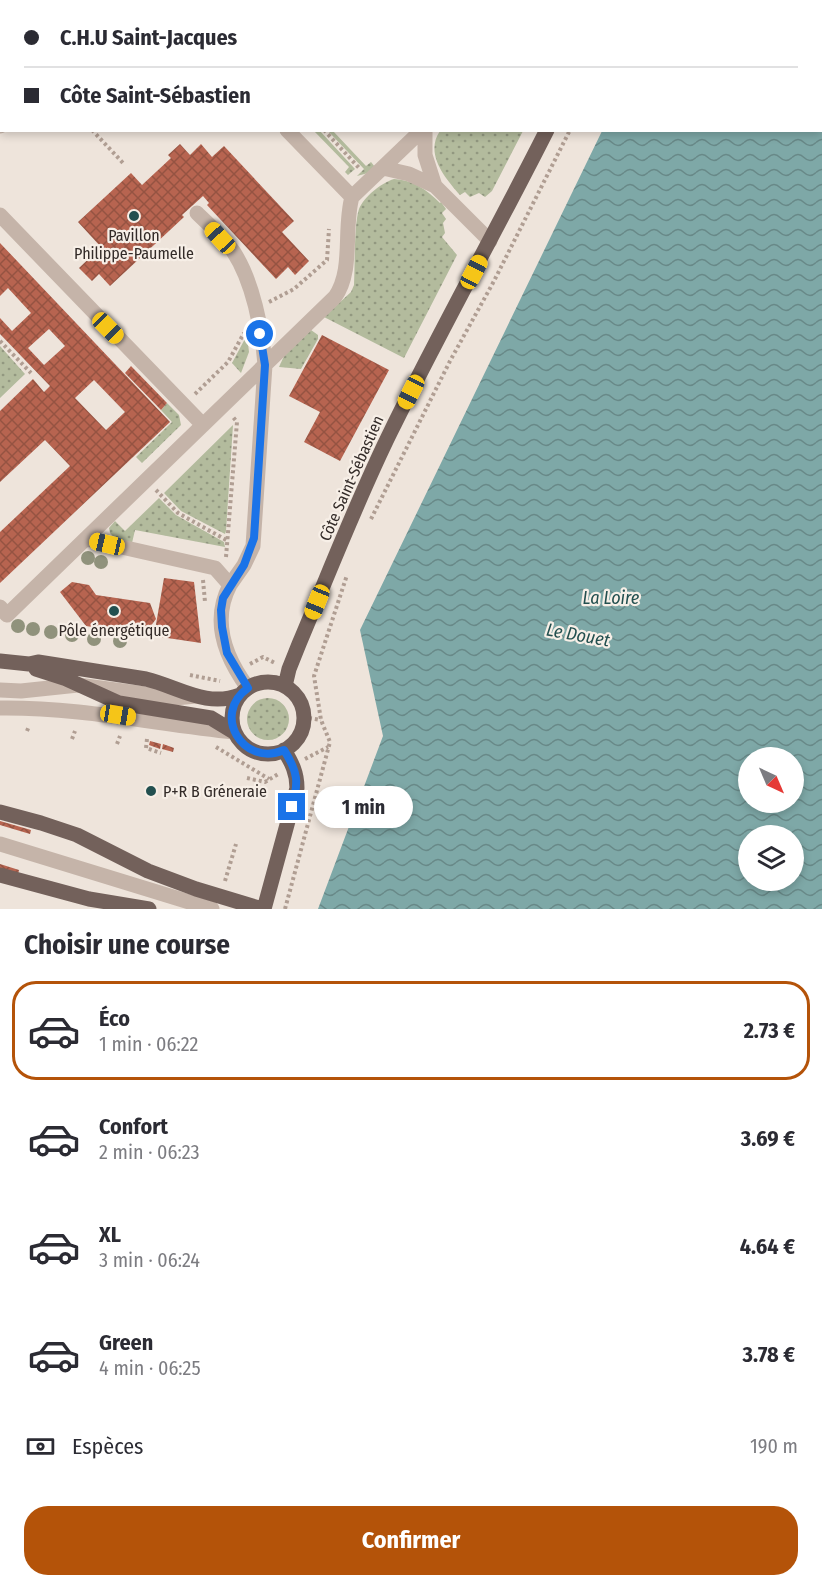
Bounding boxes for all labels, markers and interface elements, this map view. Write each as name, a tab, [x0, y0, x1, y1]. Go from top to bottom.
text: C.H.U Saint-Jacques	[60, 24, 237, 51]
text: Côte Saint-Sébastien	[60, 82, 251, 109]
marker: Pavillon Philippe-Paumelle	[127, 209, 141, 223]
car	[201, 219, 239, 257]
place label: Pavillon Philippe-Paumelle	[74, 226, 194, 263]
car	[458, 252, 490, 292]
car	[89, 309, 127, 347]
route start	[246, 320, 273, 347]
car	[395, 372, 427, 412]
street label: Côte Saint-Sébastien	[315, 413, 388, 544]
car	[87, 531, 127, 557]
car	[302, 582, 332, 622]
water label: La Loire	[583, 587, 640, 609]
marker: Pôle énergétique	[107, 604, 121, 618]
water label: Le Douet	[545, 619, 612, 651]
place label: Pôle énergétique	[59, 621, 170, 640]
car	[99, 703, 137, 727]
north arrow	[738, 747, 804, 813]
map controls	[738, 747, 804, 891]
place label: P+R B Gréneraie	[163, 782, 267, 801]
marker: P+R B Gréneraie	[144, 784, 158, 798]
callout: 1 min	[313, 786, 412, 828]
route end	[278, 793, 305, 820]
text: 1 min	[342, 795, 385, 819]
button: layers	[738, 825, 804, 891]
text: Choisir une course	[24, 929, 230, 961]
icon: car	[27, 1004, 81, 1058]
text: Éco	[99, 1005, 130, 1032]
text: 2.73 €	[744, 1017, 795, 1044]
text: 1 min · 06:22	[99, 1032, 198, 1056]
icon: car	[27, 1112, 81, 1166]
text: Confort	[99, 1113, 168, 1140]
text: 3.69 €	[741, 1125, 795, 1152]
text: 2 min · 06:23	[99, 1140, 200, 1164]
icon: car	[27, 1220, 81, 1274]
text: XL	[99, 1221, 121, 1248]
text: 4.64 €	[740, 1233, 795, 1260]
text: 3 min · 06:24	[99, 1248, 200, 1272]
icon: car	[27, 1328, 81, 1382]
text: Green	[99, 1329, 153, 1356]
text: 3.78 €	[743, 1341, 795, 1368]
text: 4 min · 06:25	[99, 1356, 201, 1380]
icon: cash	[24, 1430, 57, 1463]
text: Espèces	[72, 1433, 143, 1460]
text: 190 m	[750, 1434, 798, 1458]
button: Confirmer	[24, 1506, 798, 1575]

